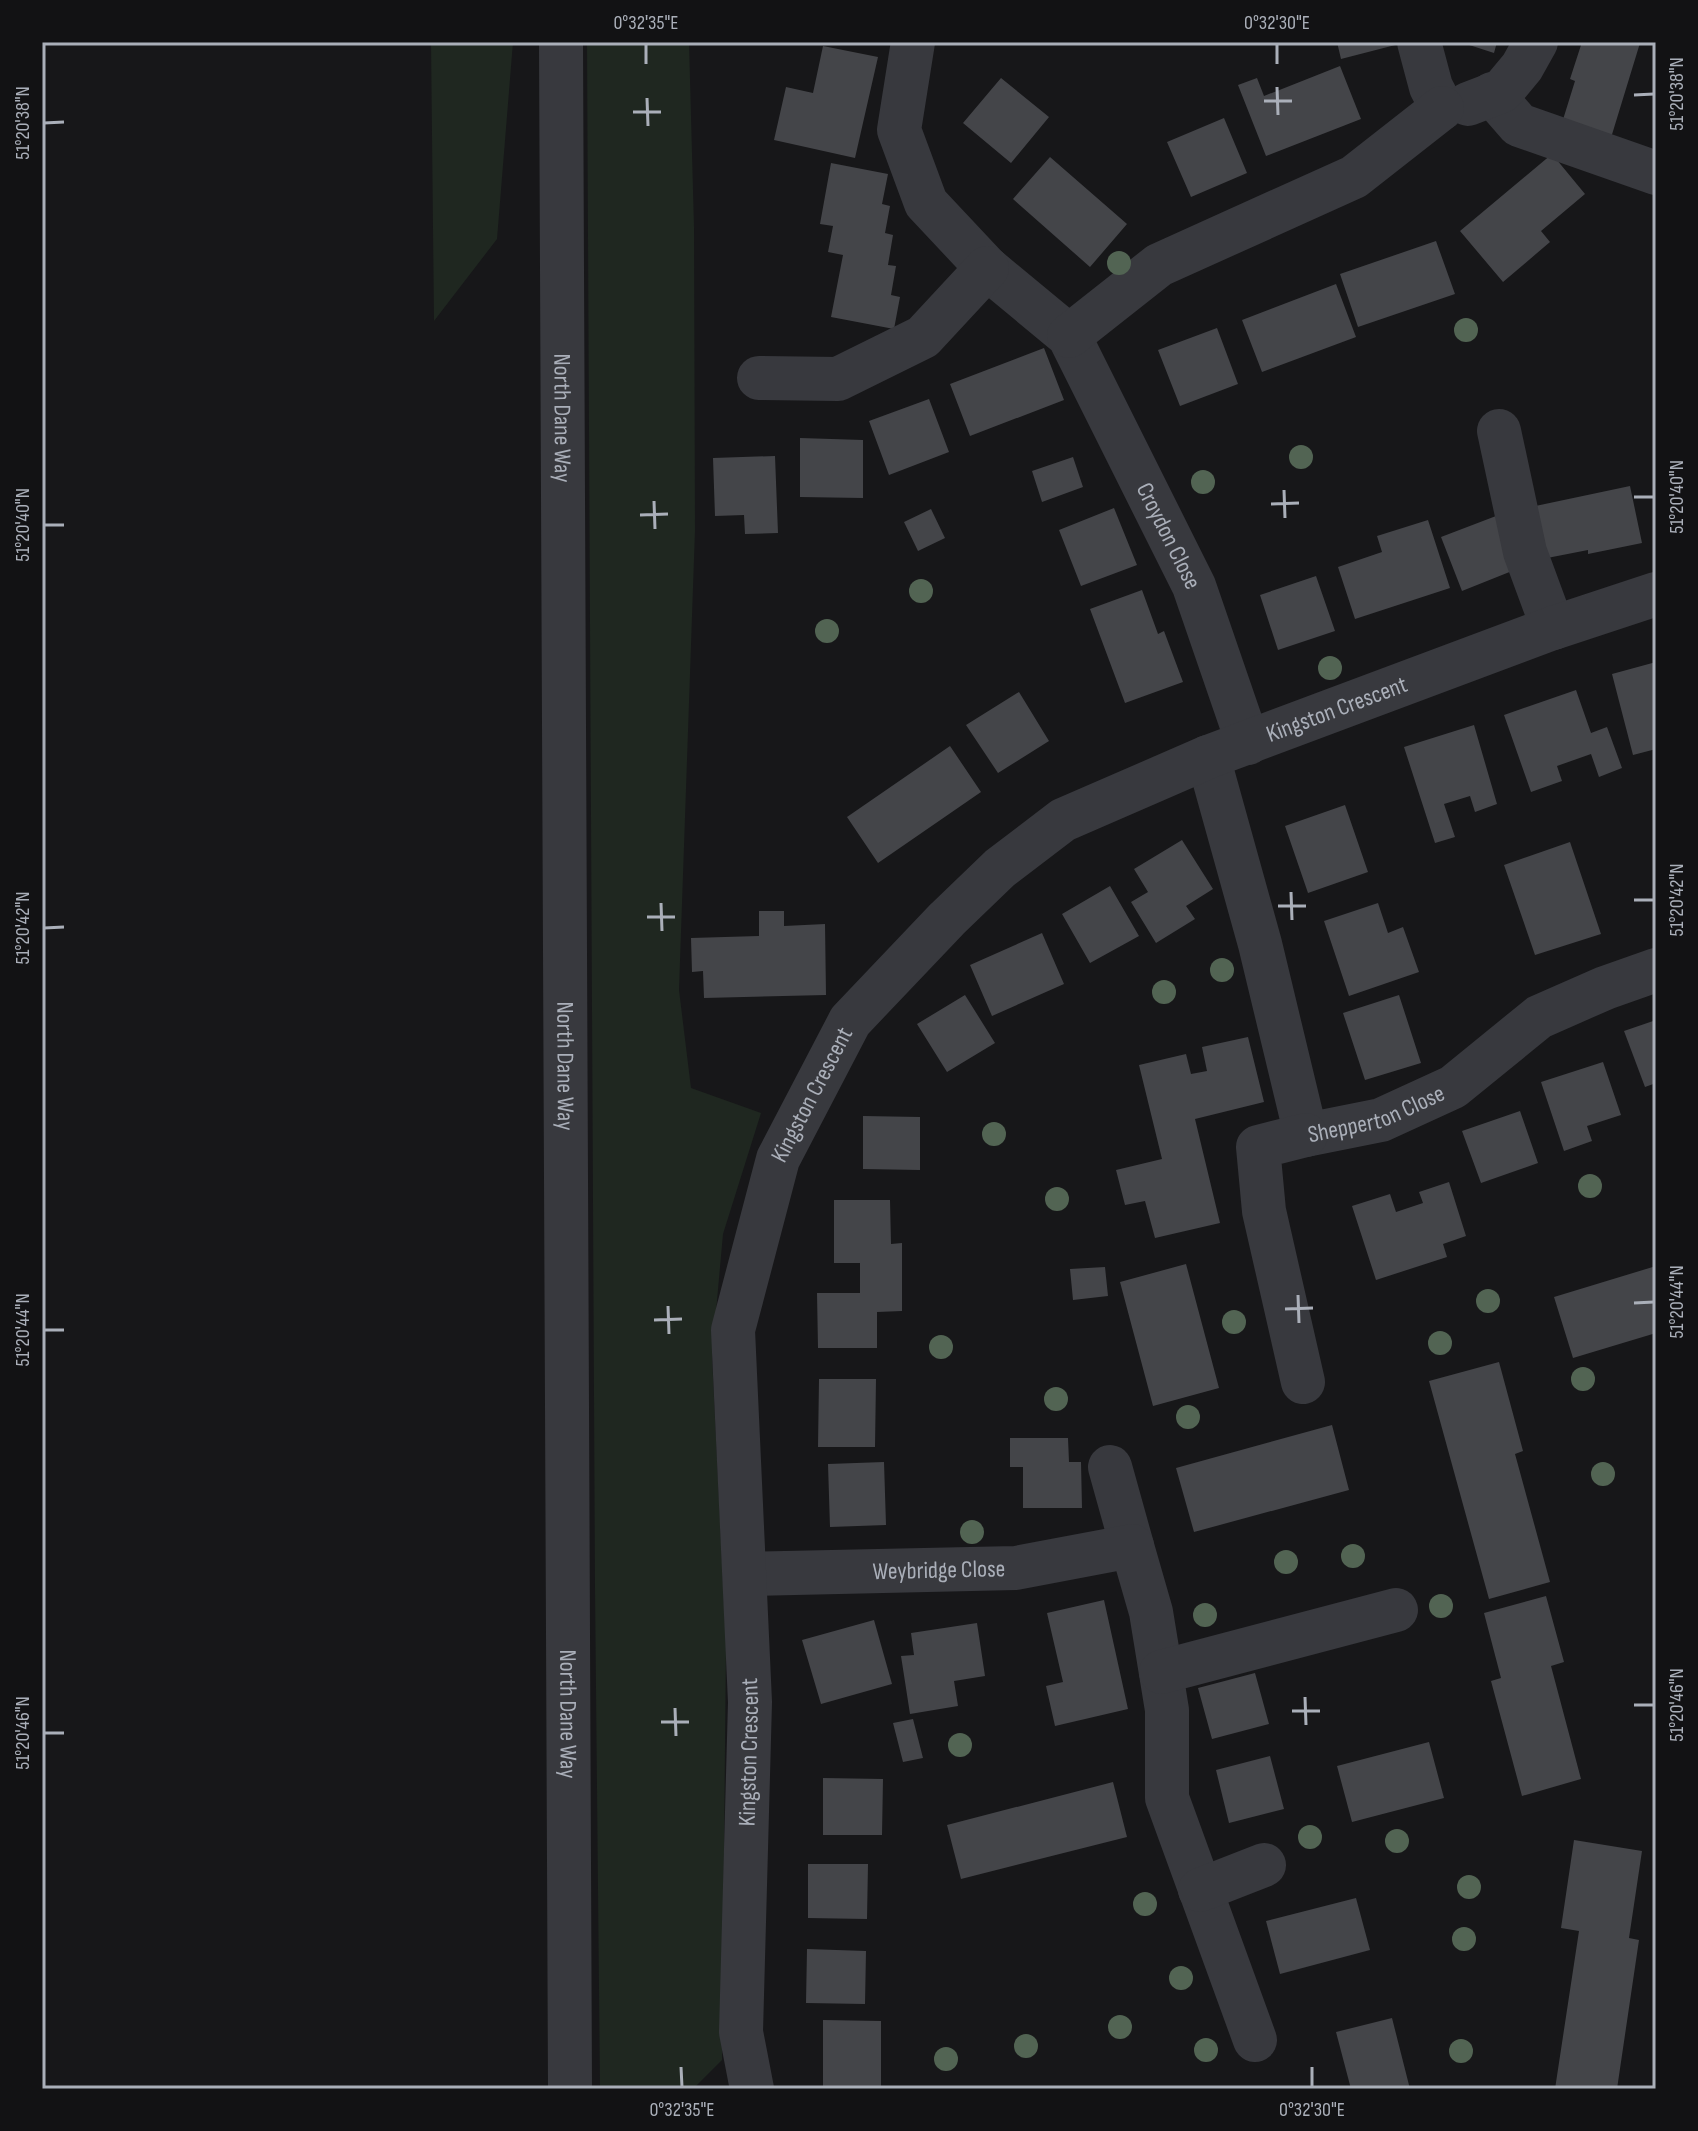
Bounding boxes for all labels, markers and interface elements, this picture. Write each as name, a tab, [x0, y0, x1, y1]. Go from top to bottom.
text: 0°32'35"E	[613, 11, 679, 35]
text: 0°32'30"E	[1244, 11, 1310, 35]
text: 51°20'38"N	[1665, 57, 1689, 131]
text: 51°20'38"N	[11, 86, 35, 160]
street label: North Dane Way	[547, 354, 577, 482]
text: 51°20'40"N	[1665, 460, 1689, 534]
street label: Croydon Close	[1130, 478, 1207, 594]
text: 51°20'40"N	[11, 488, 35, 562]
street label: Kingston Crescent	[1262, 670, 1411, 749]
text: 51°20'42"N	[1665, 863, 1689, 937]
text: 51°20'42"N	[11, 891, 35, 965]
street label: North Dane Way	[550, 1002, 580, 1130]
street label: Kingston Crescent	[765, 1022, 859, 1167]
street label: Shepperton Close	[1305, 1079, 1449, 1149]
text: 51°20'44"N	[1665, 1265, 1689, 1339]
text: 51°20'44"N	[11, 1293, 35, 1367]
street label: Weybridge Close	[872, 1554, 1006, 1586]
street label: North Dane Way	[553, 1650, 583, 1778]
text: 51°20'46"N	[1665, 1668, 1689, 1742]
street label: Kingston Crescent	[733, 1677, 765, 1827]
text: 51°20'46"N	[11, 1696, 35, 1770]
text: 0°32'35"E	[649, 2098, 715, 2122]
text: 0°32'30"E	[1279, 2098, 1345, 2122]

